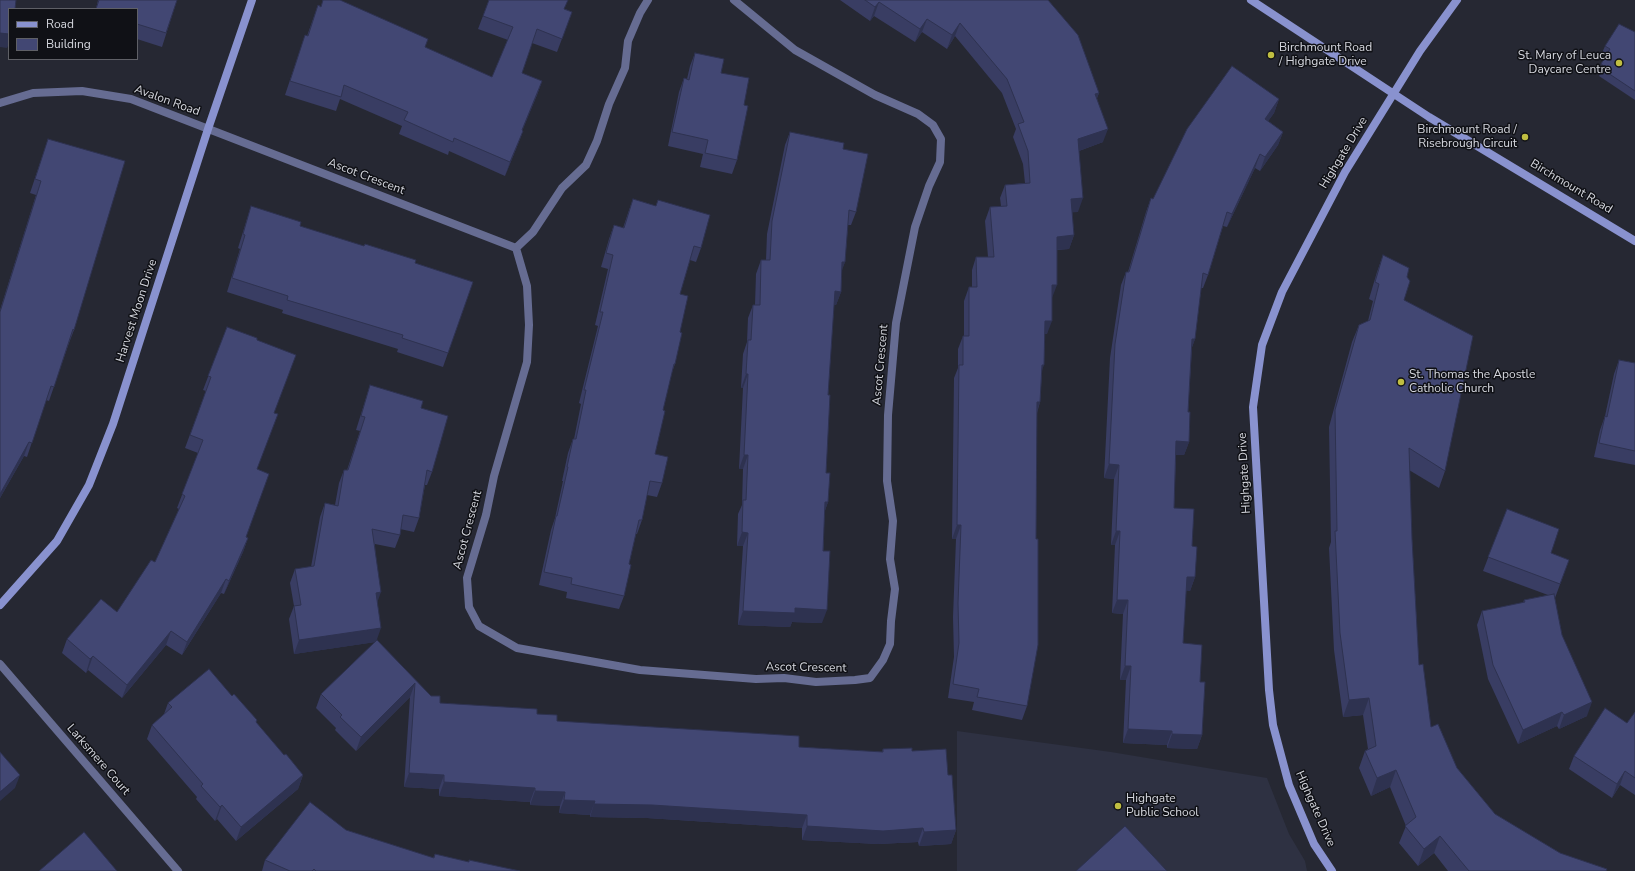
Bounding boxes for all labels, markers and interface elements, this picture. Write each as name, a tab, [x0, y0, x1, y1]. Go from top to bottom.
legend	[8, 8, 138, 60]
text: Road	[46, 16, 74, 32]
text: Building	[46, 36, 91, 52]
place label: Birchmount Road / Highgate Drive	[1279, 41, 1372, 69]
place label: St. Mary of Leuca Daycare Centre	[1518, 49, 1611, 77]
marker: Birchmount Road / Highgate Drive	[1266, 50, 1276, 60]
marker: St. Mary of Leuca Daycare Centre	[1614, 58, 1624, 68]
street label: Avalon Road	[132, 82, 202, 120]
street label: Highgate Drive	[1317, 114, 1371, 192]
place label: Birchmount Road / Risebrough Circuit	[1417, 123, 1517, 151]
marker: Birchmount Road / Risebrough Circuit	[1520, 132, 1530, 142]
street label: Ascot Crescent	[326, 156, 406, 198]
street label: Birchmount Road	[1527, 157, 1615, 217]
street label: Harvest Moon Drive	[114, 258, 160, 364]
street label: Ascot Crescent	[870, 324, 892, 406]
place label: St. Thomas the Apostle Catholic Church	[1409, 368, 1535, 396]
marker: St. Thomas the Apostle Catholic Church	[1396, 377, 1406, 387]
street label: Highgate Drive	[1236, 432, 1254, 514]
street label: Ascot Crescent	[451, 489, 485, 571]
street label: Ascot Crescent	[765, 660, 847, 676]
street label: Larksmere Court	[63, 722, 133, 798]
street label: Highgate Drive	[1292, 769, 1338, 849]
place label: Highgate Public School	[1126, 792, 1199, 820]
marker: Highgate Public School	[1113, 801, 1123, 811]

